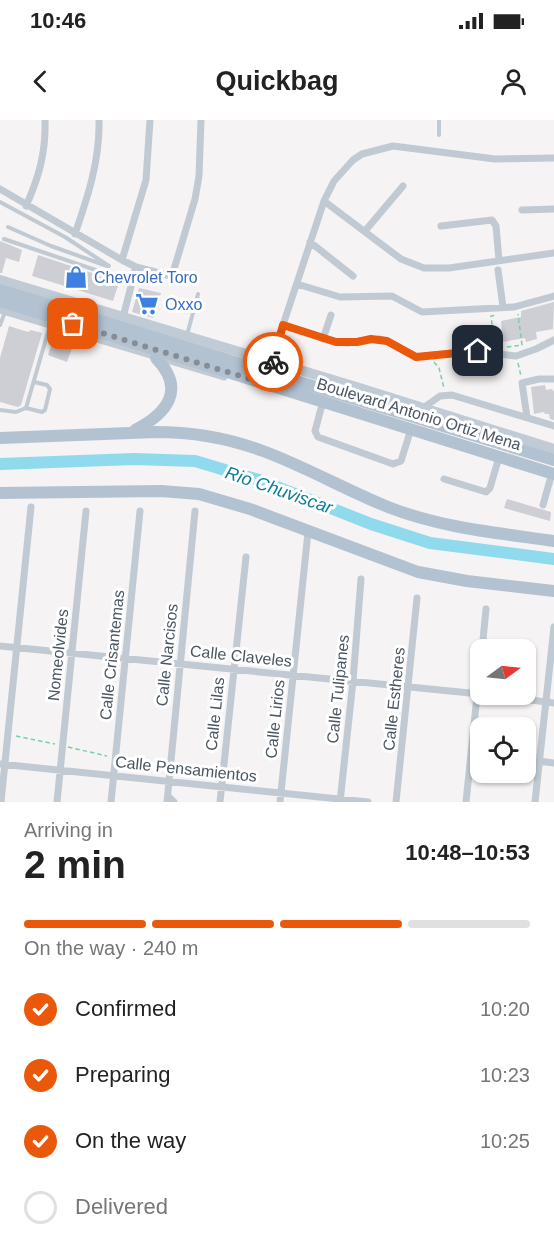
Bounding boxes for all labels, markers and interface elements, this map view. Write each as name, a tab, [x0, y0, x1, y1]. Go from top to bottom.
text: 10:46	[30, 8, 86, 33]
icon: back	[24, 65, 57, 98]
icon: person	[497, 65, 530, 98]
text: Quickbag	[215, 66, 339, 96]
shop icon: Chevrolet Toro	[63, 264, 89, 290]
place label: Chevrolet Toro	[94, 269, 198, 286]
supermarket icon: Oxxo	[134, 291, 160, 317]
place label: Oxxo	[165, 296, 202, 313]
pin	[47, 298, 98, 349]
icon: bag	[56, 307, 89, 340]
pin	[452, 325, 503, 376]
courier	[243, 332, 303, 392]
icon: home	[461, 334, 494, 367]
icon: bike	[257, 346, 290, 379]
street label: Boulevard Antonio Ortiz Mena	[315, 375, 523, 453]
water label: Rio Chuviscar	[223, 462, 336, 518]
street label: Calle Crisantemas	[97, 589, 127, 721]
street label: Calle Narcisos	[153, 603, 181, 707]
street label: Nomeolvides	[45, 608, 71, 702]
street label: Calle Tulipanes	[324, 634, 352, 744]
north arrow	[470, 639, 536, 705]
map controls	[470, 639, 536, 783]
street label: Calle Claveles	[189, 642, 293, 670]
street label: Calle Estheres	[380, 646, 408, 752]
street label: Calle Lilas	[203, 676, 227, 752]
street label: Calle Lirios	[262, 679, 288, 759]
button: locate	[470, 717, 536, 783]
street label: Calle Pensamientos	[114, 753, 258, 785]
text: Arriving in	[24, 819, 113, 841]
text: 10:48–10:53	[405, 840, 530, 865]
text: 2 min	[24, 843, 126, 886]
text: On the way · 240 m	[24, 937, 199, 959]
icon: check	[24, 993, 57, 1026]
text: Confirmed	[75, 996, 176, 1021]
text: 10:20	[480, 998, 530, 1020]
icon: check	[24, 1059, 57, 1092]
text: Preparing	[75, 1062, 170, 1087]
text: 10:23	[480, 1064, 530, 1086]
icon: check	[24, 1125, 57, 1158]
text: On the way	[75, 1128, 186, 1153]
text: 10:25	[480, 1130, 530, 1152]
text: Delivered	[75, 1194, 168, 1219]

